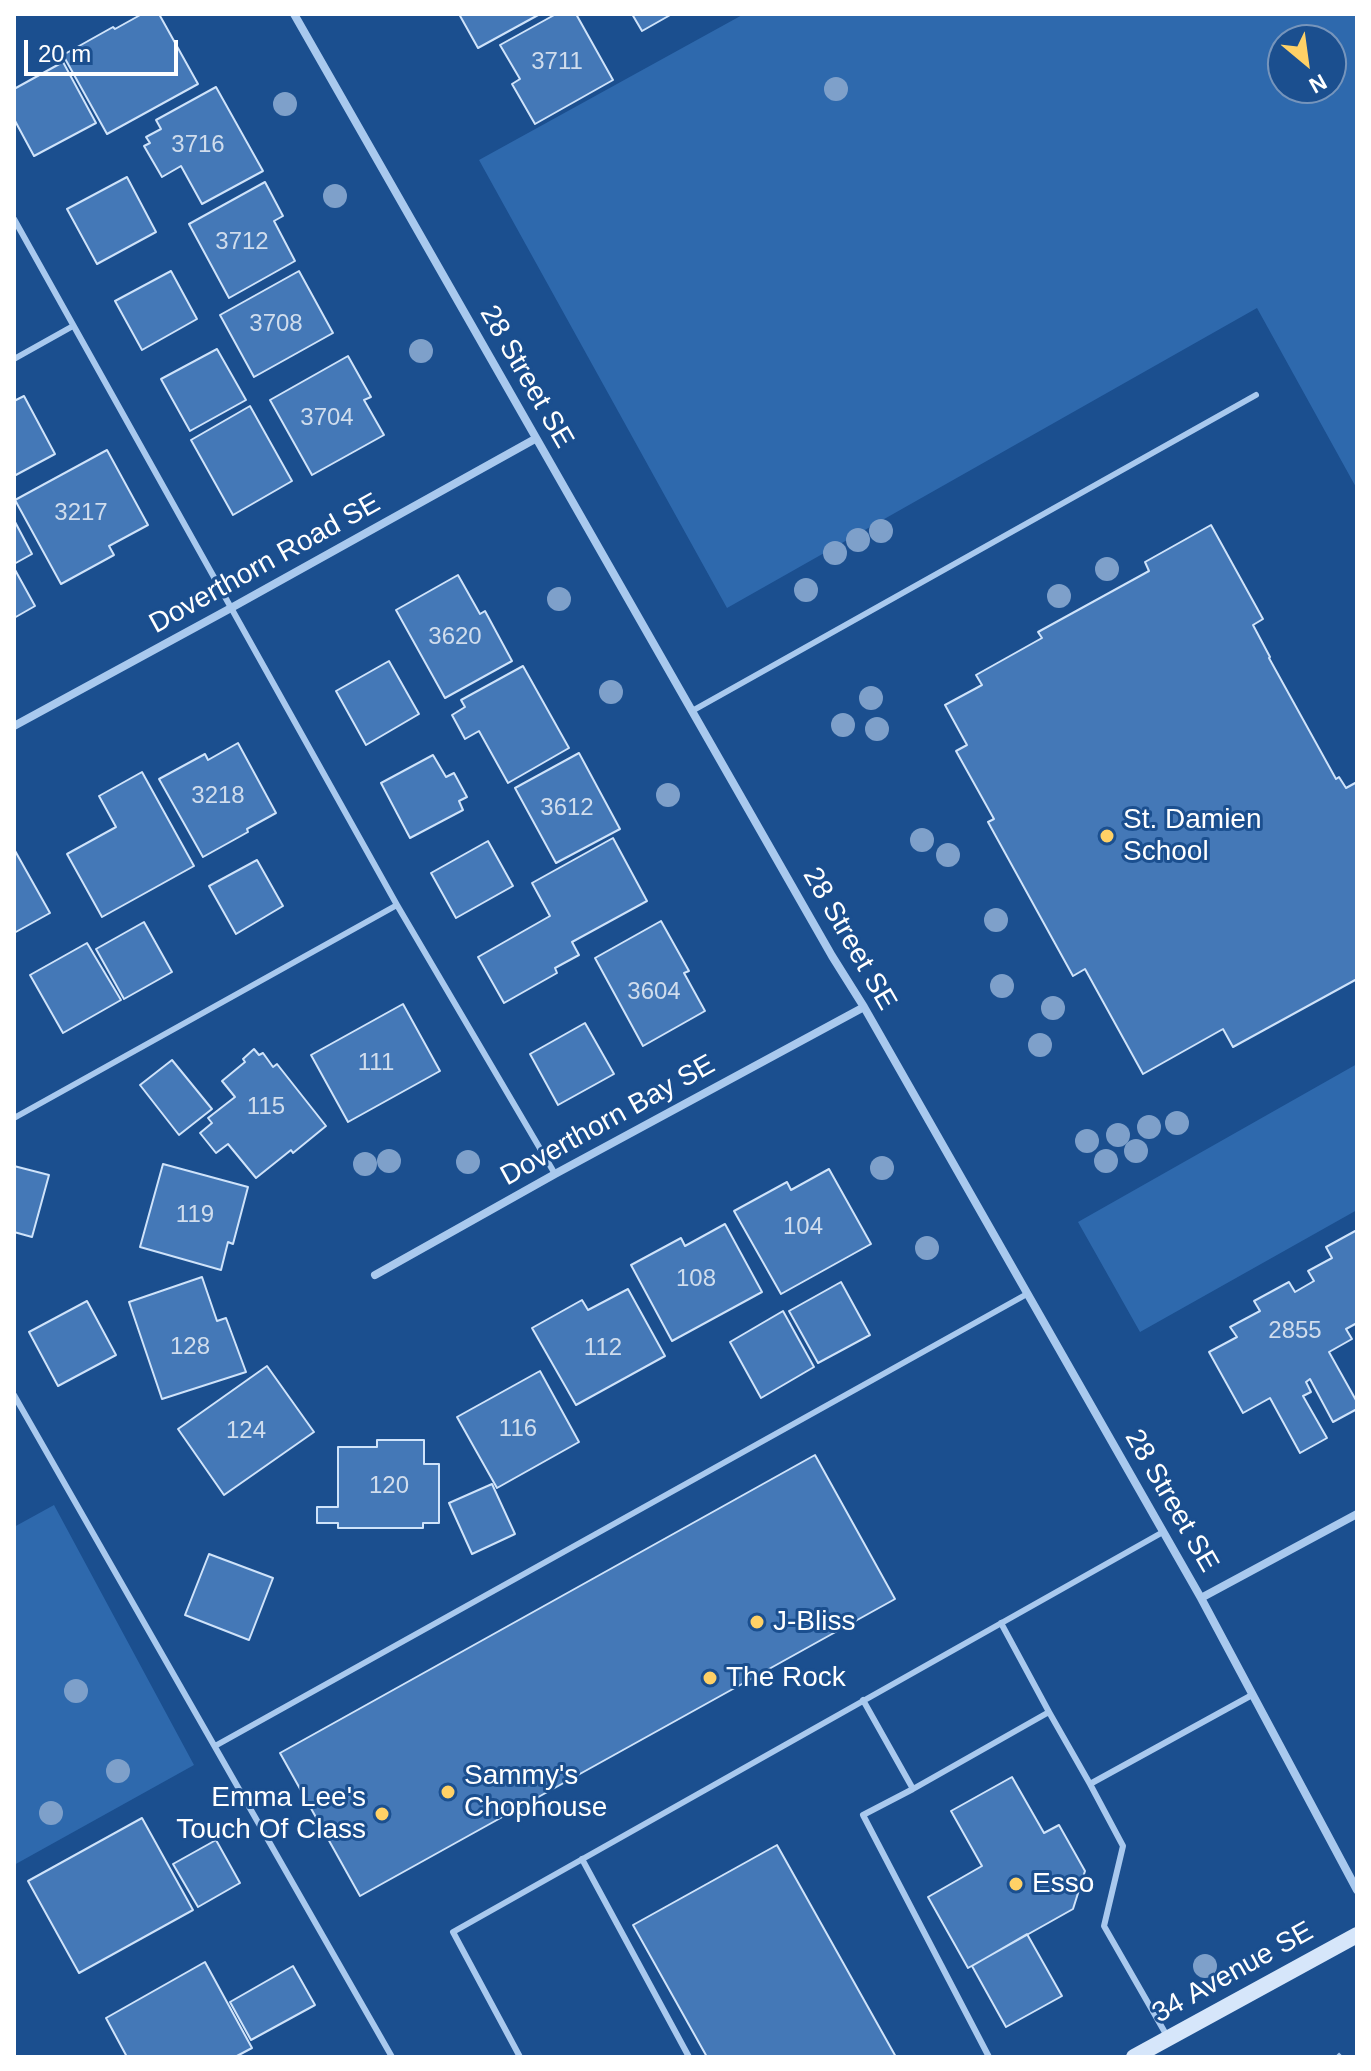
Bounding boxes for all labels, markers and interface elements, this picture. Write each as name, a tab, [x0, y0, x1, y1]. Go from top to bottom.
scale bar	[28, 24, 182, 74]
north arrow	[1267, 24, 1347, 104]
text: 20 m	[38, 40, 91, 67]
house number: 3711	[531, 48, 583, 76]
text: N	[1305, 69, 1331, 98]
house number: 3716	[171, 131, 225, 159]
house number: 3712	[215, 228, 269, 256]
street label: 28 Street SE	[472, 300, 580, 454]
house number: 3708	[249, 310, 303, 338]
house number: 3704	[300, 404, 354, 432]
street label: Doverthorn Road SE	[144, 487, 386, 641]
house number: 3217	[54, 499, 108, 527]
house number: 3620	[428, 623, 482, 651]
house number: 3218	[191, 782, 245, 810]
house number: 3612	[540, 794, 594, 822]
place label: St. Damien School	[1123, 803, 1261, 869]
marker: St. Damien School	[1098, 827, 1116, 845]
street label: 28 Street SE	[795, 862, 903, 1016]
house number: 3604	[627, 978, 681, 1006]
street label: Doverthorn Bay SE	[495, 1048, 721, 1194]
house number: 111	[358, 1049, 394, 1077]
house number: 115	[247, 1093, 285, 1121]
house number: 119	[176, 1201, 214, 1229]
house number: 104	[783, 1213, 823, 1241]
house number: 108	[676, 1265, 716, 1293]
house number: 2855	[1268, 1317, 1322, 1345]
house number: 128	[170, 1333, 210, 1361]
house number: 112	[584, 1334, 622, 1362]
house number: 116	[499, 1415, 537, 1443]
house number: 124	[226, 1417, 266, 1445]
street label: 28 Street SE	[1117, 1424, 1225, 1578]
house number: 120	[369, 1472, 409, 1500]
place label: J-Bliss	[773, 1605, 855, 1639]
marker: J-Bliss	[748, 1613, 766, 1631]
place label: The Rock	[726, 1661, 846, 1695]
marker: The Rock	[701, 1669, 719, 1687]
place label: Sammy's Chophouse	[464, 1759, 607, 1825]
place label: Emma Lee's Touch Of Class	[176, 1781, 366, 1847]
marker: Sammy's Chophouse	[439, 1783, 457, 1801]
marker: Emma Lee's Touch Of Class	[373, 1805, 391, 1823]
place label: Esso	[1032, 1867, 1094, 1901]
marker: Esso	[1007, 1875, 1025, 1893]
street label: 34 Avenue SE	[1147, 1915, 1319, 2031]

